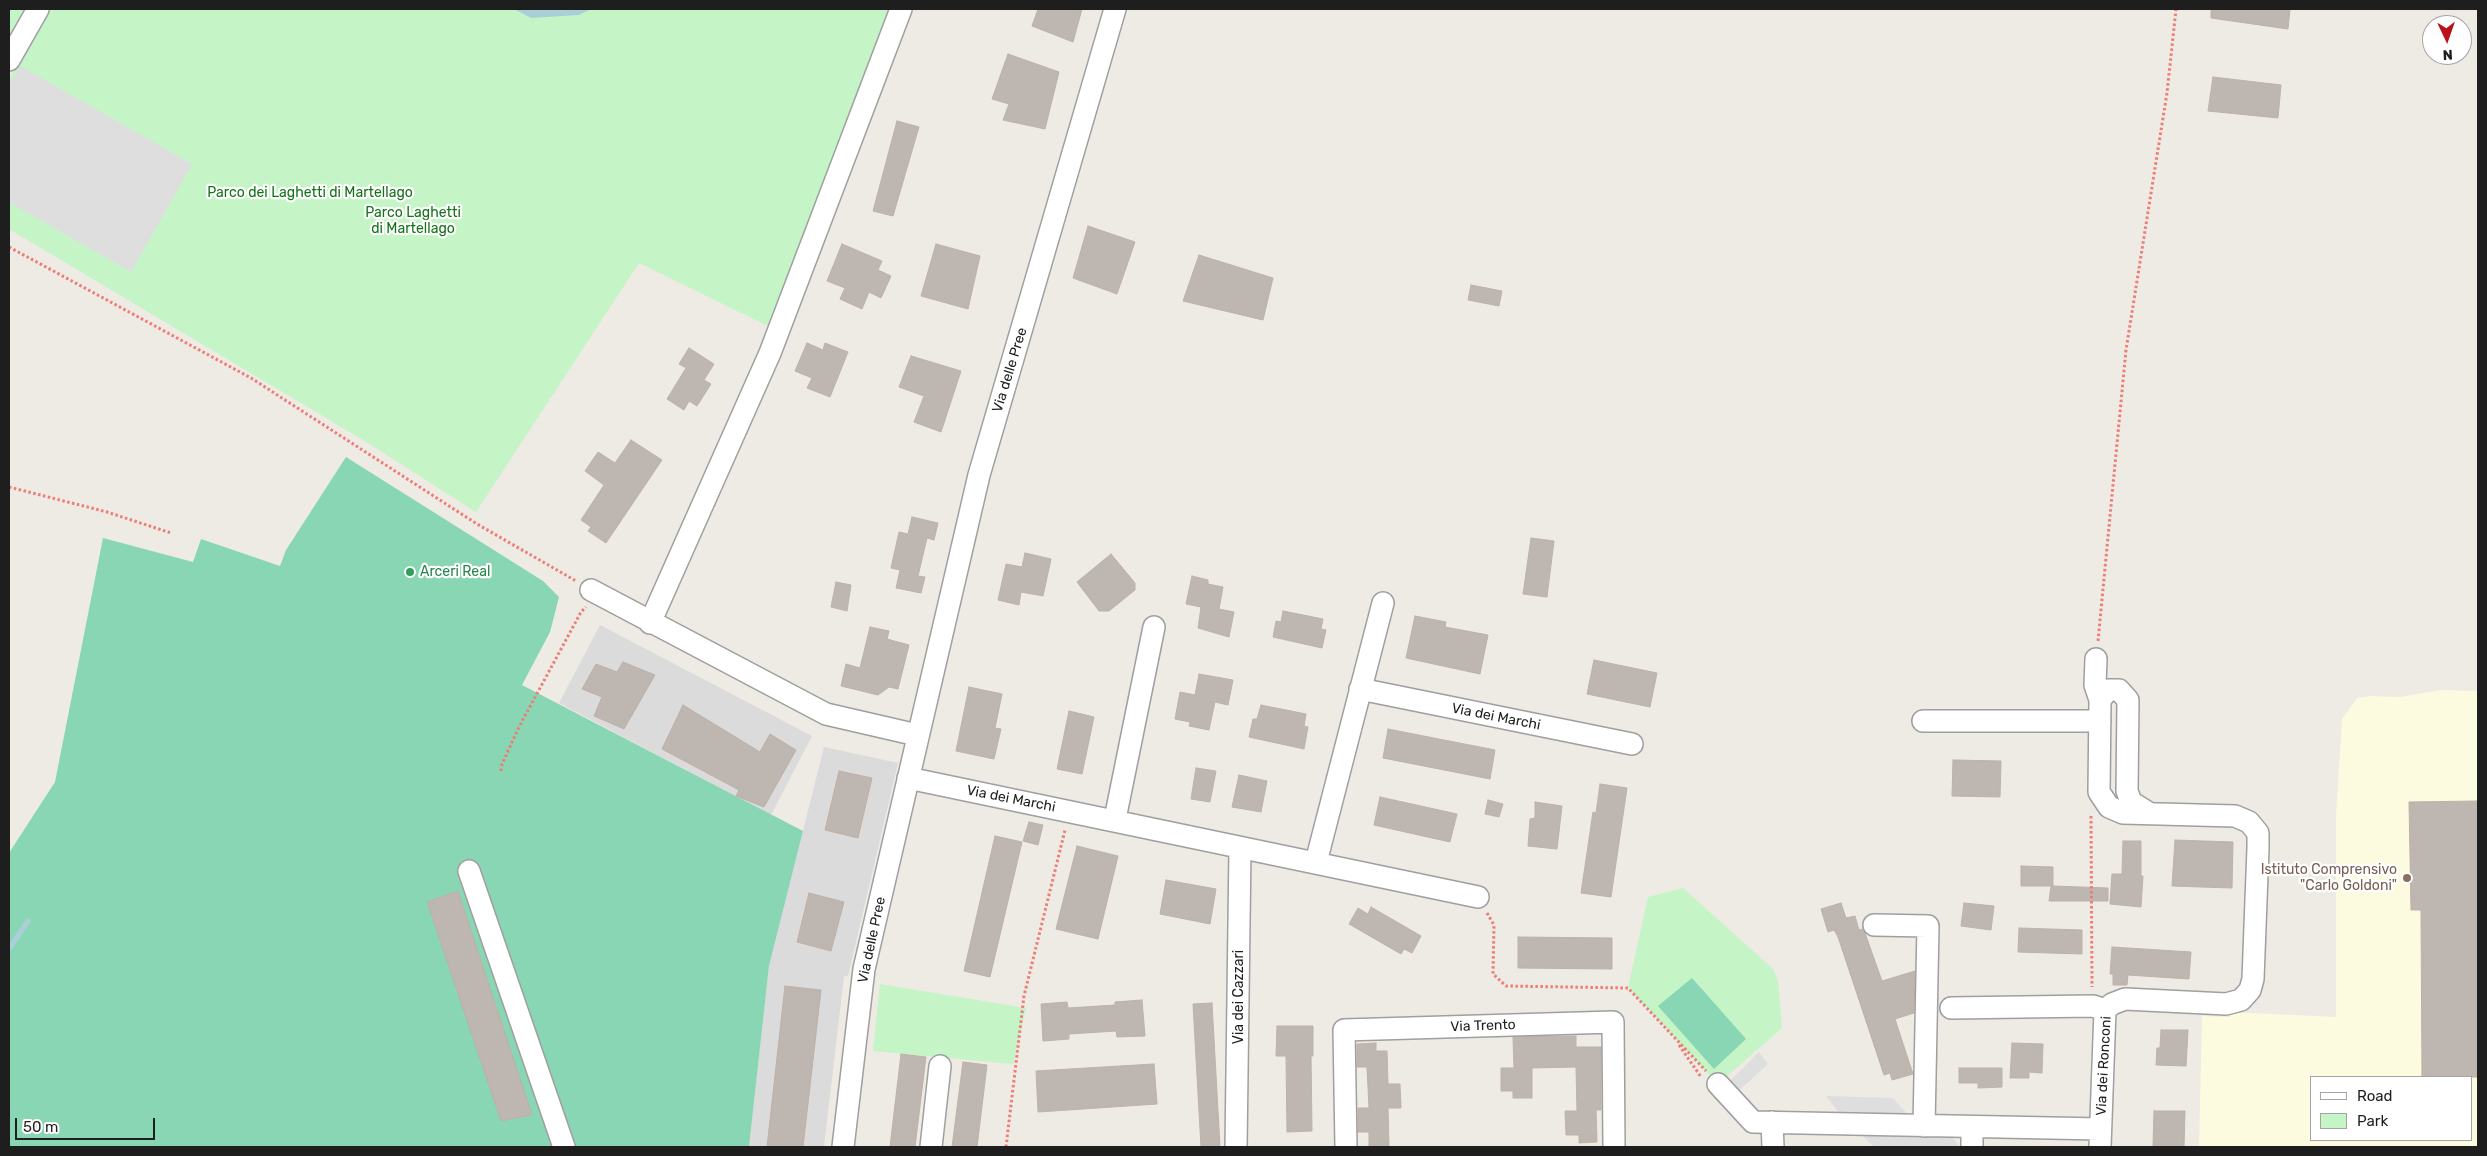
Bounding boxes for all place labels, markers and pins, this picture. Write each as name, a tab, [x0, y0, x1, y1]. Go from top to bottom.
place label: Arceri Real	[420, 564, 490, 580]
marker: Arceri Real	[404, 566, 416, 578]
place label: Istituto Comprensivo "Carlo Goldoni"	[2261, 862, 2397, 894]
marker: Istituto Comprensivo "Carlo Goldoni"	[2401, 872, 2413, 884]

